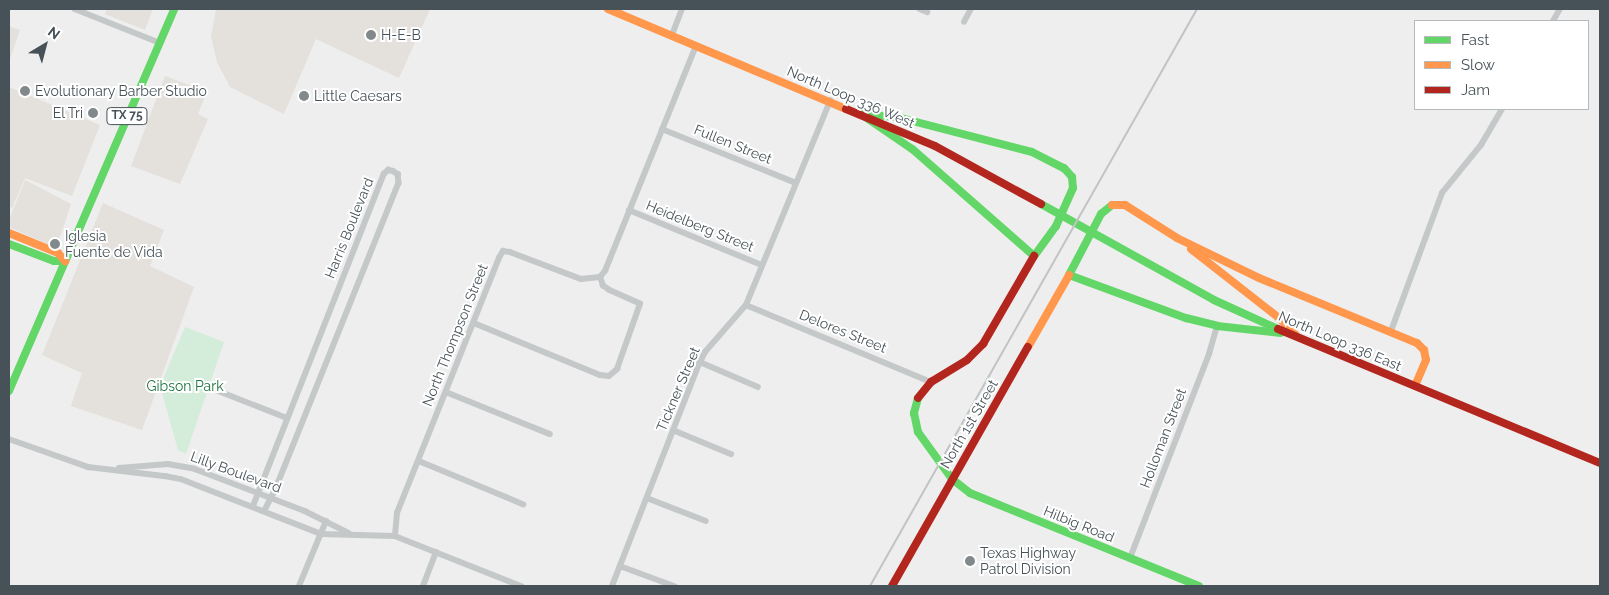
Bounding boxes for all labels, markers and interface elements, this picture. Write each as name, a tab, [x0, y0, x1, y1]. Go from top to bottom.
north arrow	[20, 20, 70, 70]
legend	[1414, 20, 1589, 110]
text: N	[45, 23, 63, 43]
place label: H-E-B	[381, 27, 421, 43]
marker: H-E-B	[365, 29, 377, 41]
text: Fast	[1461, 31, 1489, 49]
text: Slow	[1461, 56, 1495, 74]
street label: North Loop 336 West	[784, 62, 918, 132]
text: Jam	[1461, 81, 1490, 99]
place label: Evolutionary Barber Studio	[35, 83, 208, 99]
marker: Evolutionary Barber Studio	[19, 85, 31, 97]
place label: Little Caesars	[314, 88, 402, 104]
marker: Little Caesars	[298, 90, 310, 102]
place label: El Tri	[52, 105, 83, 121]
road number: TX 75	[106, 106, 148, 125]
marker: El Tri	[87, 107, 99, 119]
street label: Fullen Street	[692, 121, 774, 167]
street label: Harris Boulevard	[321, 175, 377, 281]
street label: Heidelberg Street	[644, 197, 756, 255]
place label: Iglesia Fuente de Vida	[65, 228, 163, 260]
marker: Iglesia Fuente de Vida	[49, 238, 61, 250]
street label: North Thompson Street	[419, 261, 491, 409]
street label: Delores Street	[797, 306, 889, 356]
street label: North Loop 336 East	[1276, 308, 1404, 374]
street label: Tickner Street	[653, 344, 703, 434]
street label: North 1st Street	[937, 376, 1001, 472]
park label: Gibson Park	[146, 378, 224, 394]
street label: Holloman Street	[1136, 386, 1190, 490]
street label: Lilly Boulevard	[188, 448, 284, 496]
street label: Hilbig Road	[1041, 502, 1117, 546]
place label: Texas Highway Patrol Division	[980, 545, 1076, 578]
marker: Texas Highway Patrol Division	[964, 555, 976, 567]

